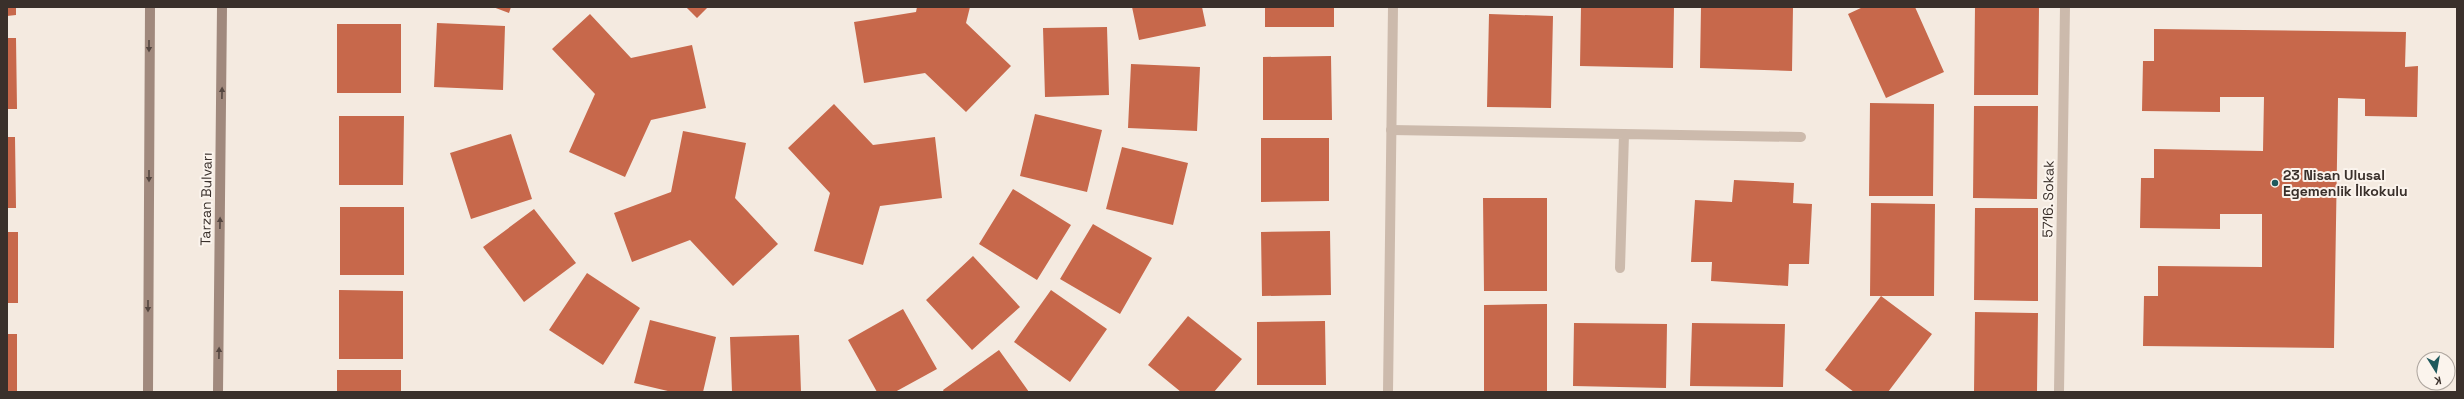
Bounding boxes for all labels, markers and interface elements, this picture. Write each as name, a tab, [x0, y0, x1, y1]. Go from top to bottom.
one-way arrow	[146, 40, 152, 53]
one-way arrow	[218, 87, 225, 99]
street label: Tarzan Bulvarı	[196, 152, 216, 246]
street label: 5716. Sokak	[2038, 160, 2058, 238]
place label: 23 Nisan Ulusal Egemenlik İlkokulu	[2283, 166, 2408, 200]
one-way arrow	[146, 170, 152, 183]
marker: 23 Nisan Ulusal Egemenlik İlkokulu	[2270, 178, 2280, 188]
one-way arrow	[217, 216, 223, 229]
one-way arrow	[145, 300, 151, 313]
one-way arrow	[216, 346, 222, 359]
north arrow	[2416, 351, 2456, 391]
text: K	[2433, 373, 2443, 388]

